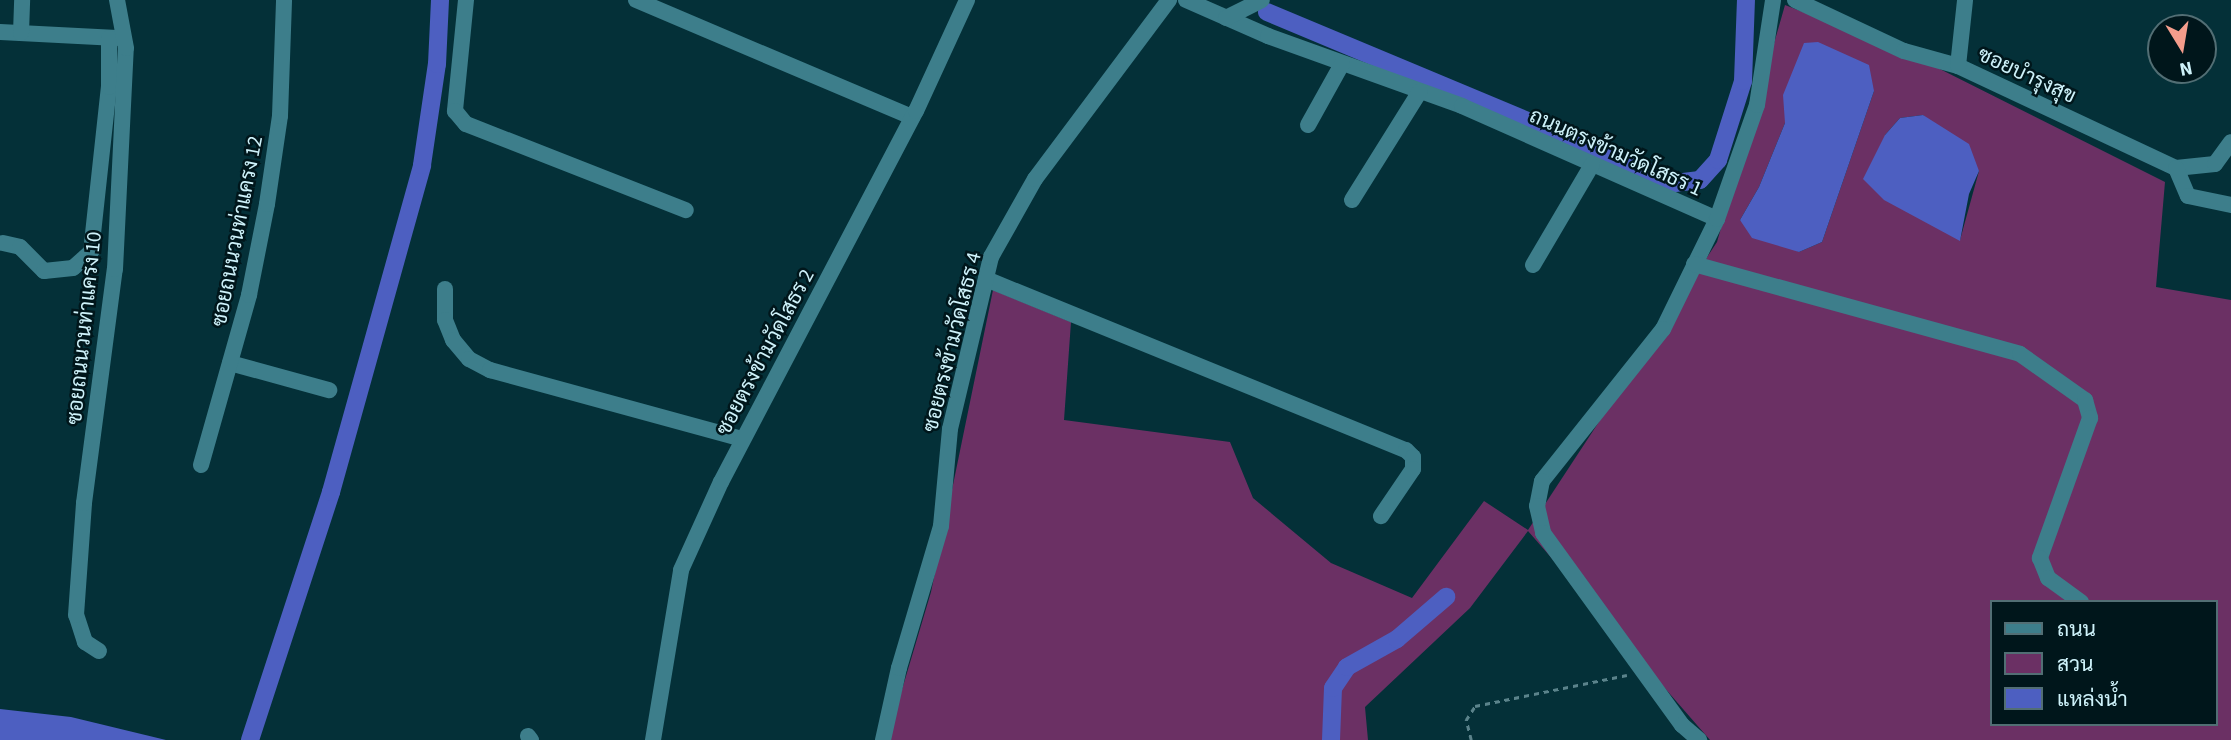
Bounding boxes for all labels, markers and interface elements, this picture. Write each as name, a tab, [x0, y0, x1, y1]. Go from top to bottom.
north arrow	[2147, 14, 2217, 84]
street label: ซอยบำรุงสุข	[1974, 41, 2080, 109]
text: N	[2177, 54, 2195, 83]
street label: ถนนตรงข้ามวัดโสธร 1	[1526, 103, 1706, 201]
street label: ซอยถนนวนท่าแครง 12	[206, 133, 268, 329]
street label: ซอยถนนวนท่าแครง 10	[61, 230, 107, 426]
street label: ซอยตรงข้ามวัดโสธร 4	[917, 249, 987, 435]
street label: ซอยตรงข้ามวัดโสธร 2	[711, 265, 819, 439]
legend	[1990, 600, 2217, 726]
text: ถนน	[2057, 614, 2096, 644]
text: สวน	[2057, 649, 2093, 679]
text: แหล่งน้ำ	[2057, 684, 2128, 714]

